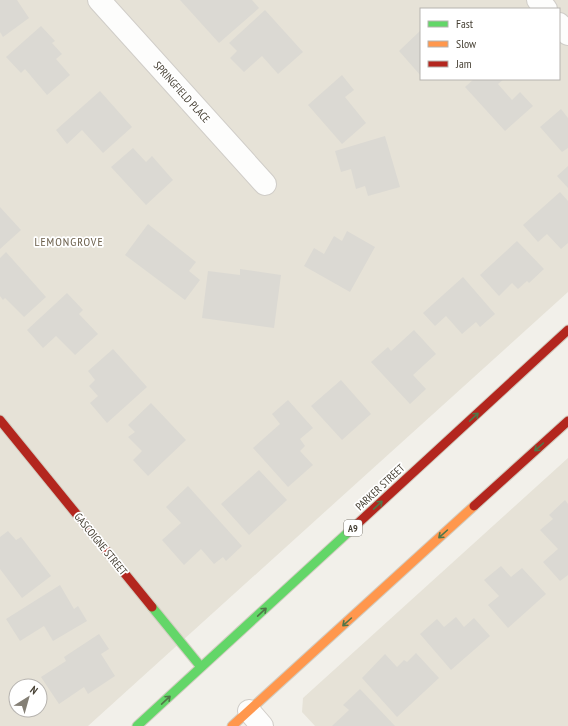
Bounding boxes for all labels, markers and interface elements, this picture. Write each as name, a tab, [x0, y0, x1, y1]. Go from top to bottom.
legend	[420, 8, 560, 80]
text: Fast	[456, 16, 474, 31]
text: Slow	[456, 36, 477, 51]
text: Jam	[455, 56, 472, 71]
street label: SPRINGFIELD PLACE	[151, 58, 213, 126]
district label: LEMONGROVE	[34, 234, 104, 249]
one-way arrow	[468, 413, 478, 422]
one-way arrow	[534, 442, 544, 452]
street label: PARKER STREET	[353, 461, 407, 513]
one-way arrow	[373, 500, 383, 509]
street label: GASCOIGNE STREET	[72, 510, 131, 578]
road number: A9	[344, 520, 362, 536]
one-way arrow	[438, 530, 448, 539]
one-way arrow	[256, 607, 267, 616]
one-way arrow	[342, 617, 352, 626]
north arrow	[8, 678, 48, 718]
text: N	[27, 683, 41, 697]
one-way arrow	[161, 695, 171, 704]

